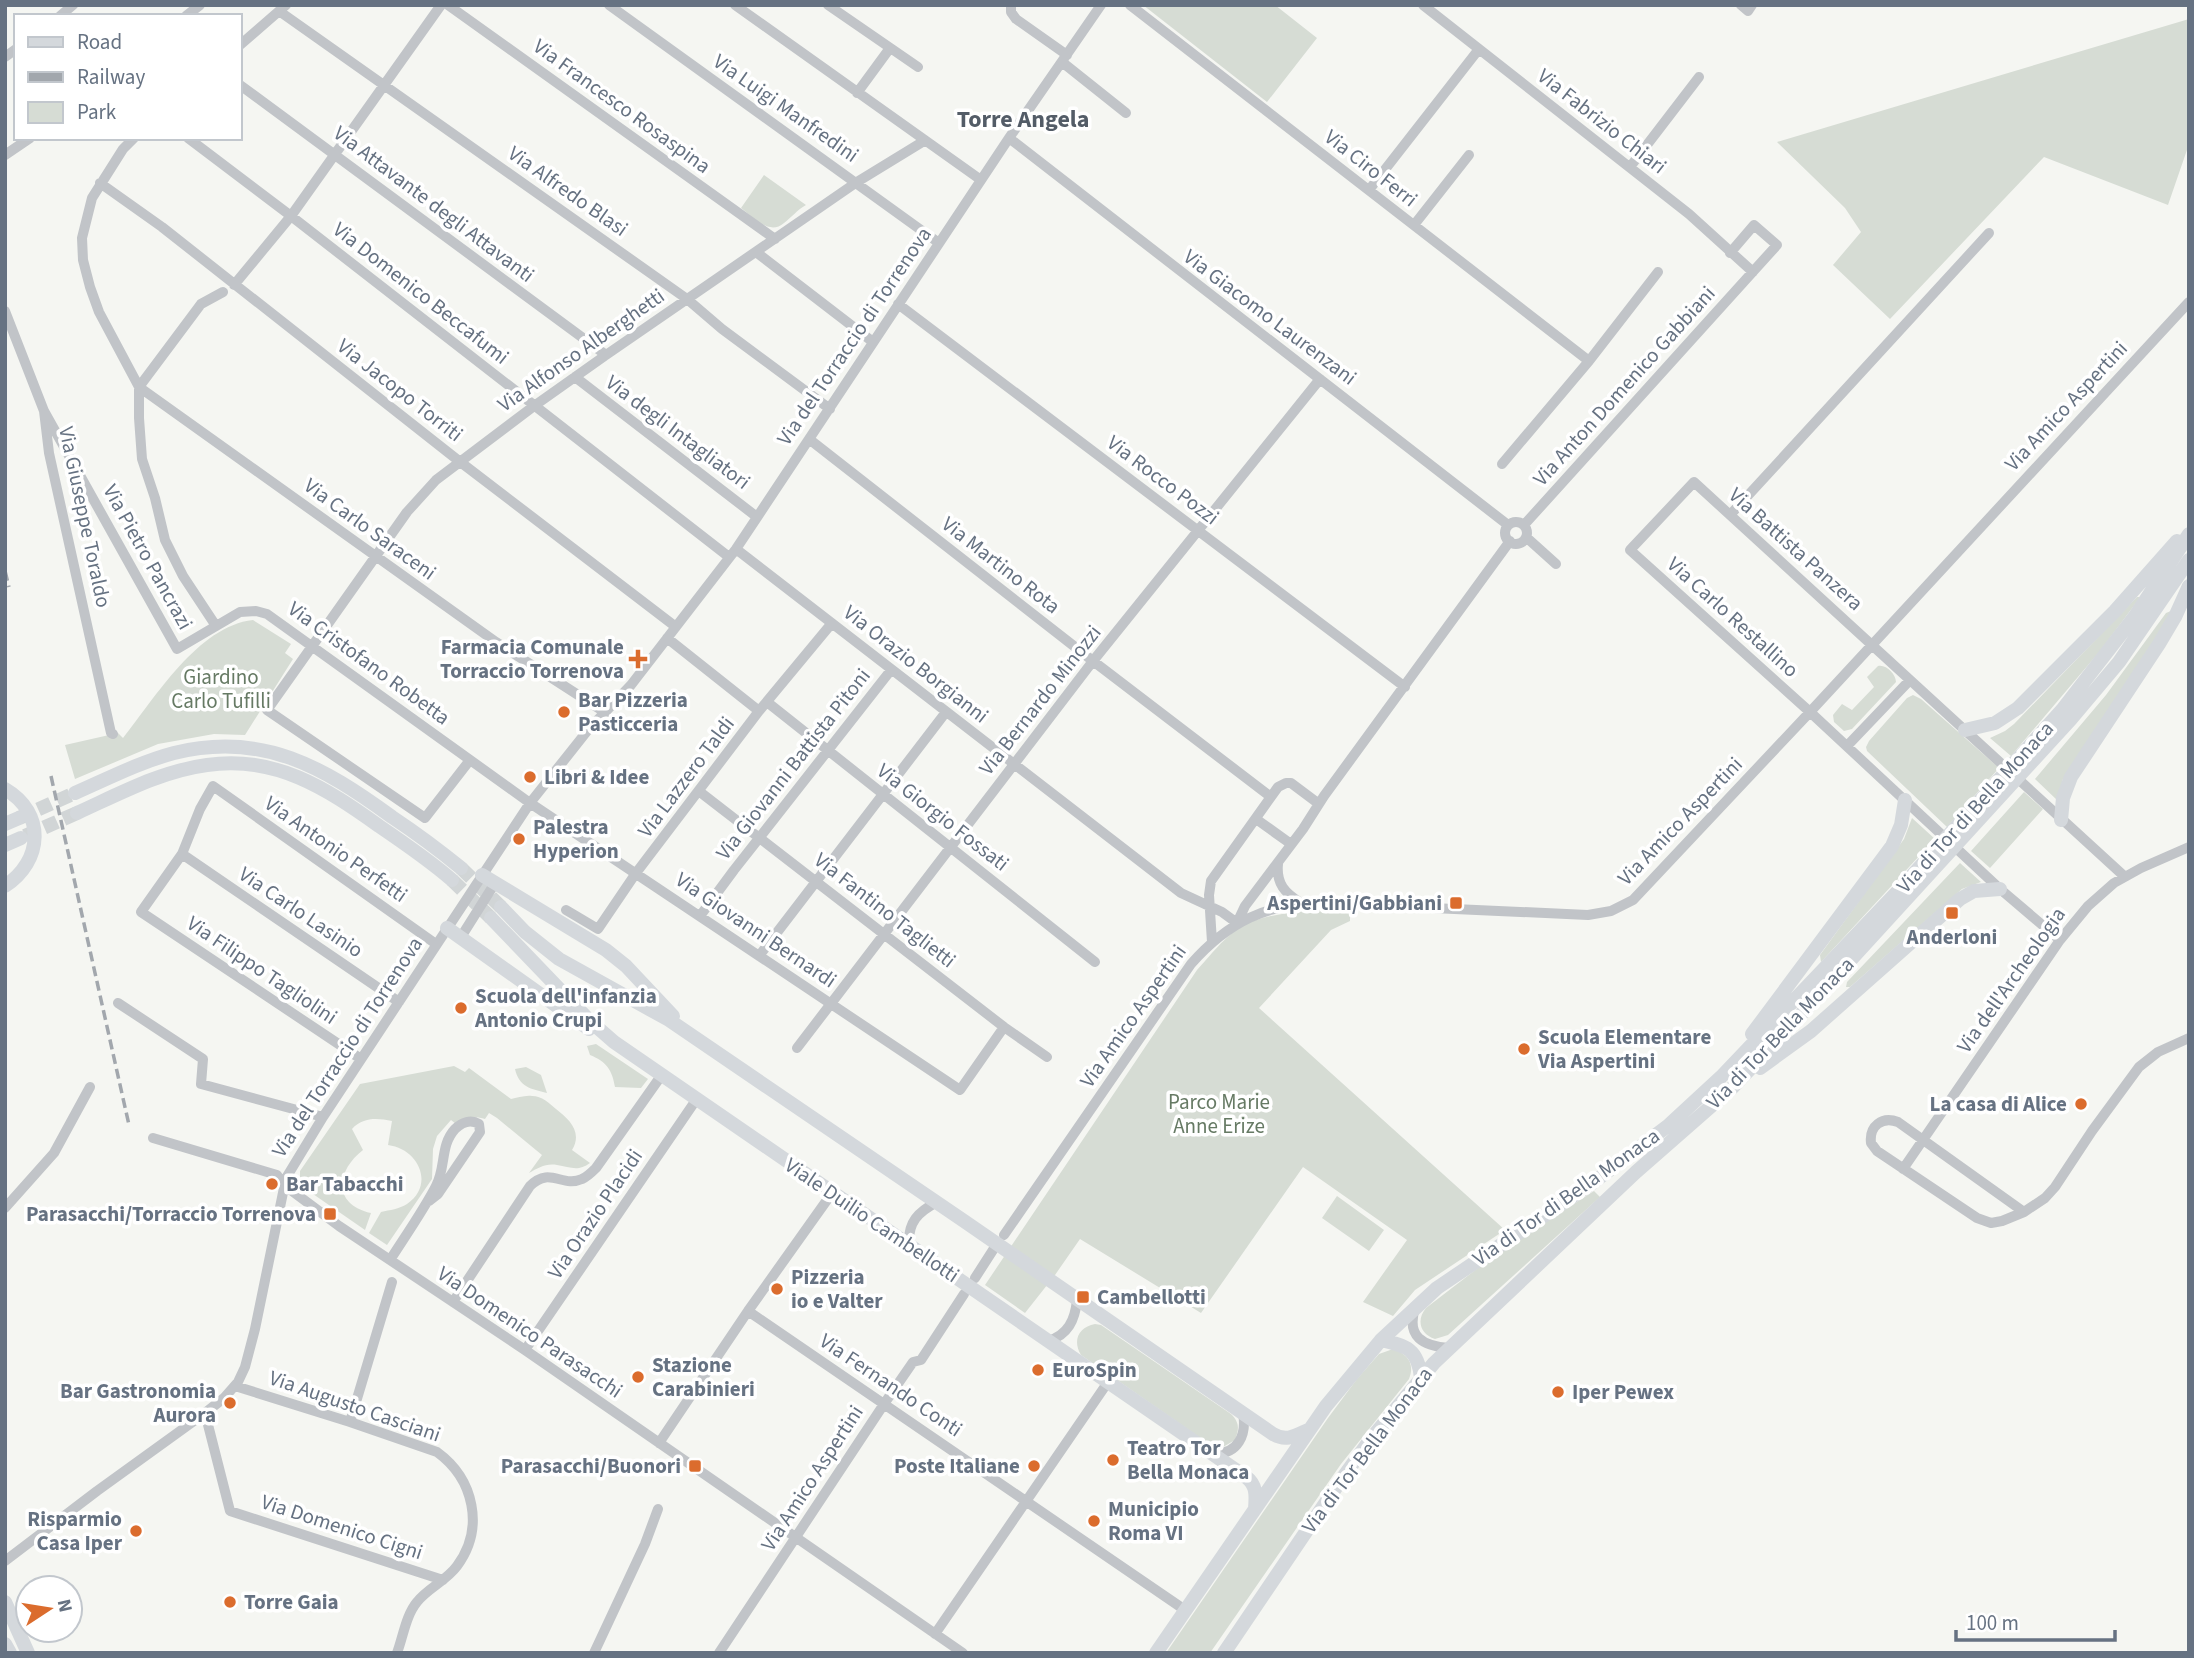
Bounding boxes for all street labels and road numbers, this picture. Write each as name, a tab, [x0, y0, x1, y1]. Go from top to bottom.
street label: Via Francesco Rosaspina	[527, 31, 717, 181]
street label: Via Luigi Manfredini	[707, 46, 865, 170]
street label: Via Fabrizio Chiari	[1531, 61, 1673, 181]
street label: Via Attavante degli Attavanti	[327, 118, 541, 290]
street label: Via Ciro Ferri	[1318, 122, 1424, 214]
street label: Via Alfredo Blasi	[502, 138, 634, 244]
street label: Via Domenico Beccafumi	[327, 215, 515, 371]
street label: Via del Torraccio di Torrenova	[770, 221, 938, 451]
street label: Via Giacomo Laurenzani	[1177, 242, 1363, 392]
street label: Via Anton Domenico Gabbiani	[1526, 279, 1722, 493]
street label: Via Alfonso Alberghetti	[491, 281, 671, 419]
street label: Via Jacopo Torriti	[331, 331, 469, 449]
street label: Via Amico Aspertini	[1998, 334, 2134, 478]
street label: Via degli Intagliatori	[599, 368, 757, 496]
street label: Via Giuseppe Toraldo	[51, 424, 119, 610]
street label: Via Rocco Pozzi	[1101, 428, 1225, 532]
street label: Via Carlo Saraceni	[298, 471, 442, 587]
street label: Via Pietro Pancrazi	[96, 479, 200, 635]
street label: Via Battista Panzera	[1722, 480, 1870, 618]
street label: Via Martino Rota	[935, 509, 1067, 621]
street label: Via Carlo Restallino	[1661, 550, 1805, 684]
street label: Via Cristofano Robetta	[282, 594, 456, 732]
street label: Via Orazio Borgianni	[837, 598, 995, 730]
street label: Via Bernardo Minozzi	[972, 619, 1108, 781]
street label: Via Giovanni Battista Pitoni	[709, 662, 877, 866]
street label: Via Lazzero Taldi	[630, 710, 742, 844]
street label: Via di Tor di Bella Monaca	[1889, 714, 2061, 900]
street label: Via Amico Aspertini	[1611, 750, 1749, 892]
street label: Via Giorgio Fossati	[871, 756, 1015, 878]
street label: Via Antonio Perfetti	[258, 788, 414, 910]
street label: Via Fantino Taglietti	[808, 845, 962, 975]
street label: Via Carlo Lasinio	[233, 859, 369, 965]
street label: Via Giovanni Bernardi	[669, 865, 843, 995]
street label: Via dell'Archeologia	[1949, 901, 2073, 1059]
street label: Via Filippo Tagliolini	[181, 908, 343, 1032]
street label: Via del Torraccio di Torrenova	[264, 931, 430, 1163]
street label: Via Amico Aspertini	[1072, 938, 1194, 1094]
street label: Via di Tor Bella Monaca	[1699, 950, 1861, 1116]
street label: Via di Tor di Bella Monaca	[1466, 1121, 1666, 1273]
street label: Via Orazio Placidi	[540, 1143, 650, 1285]
street label: Viale Duilio Cambellotti	[779, 1150, 965, 1290]
street label: Via Domenico Parasacchi	[431, 1259, 629, 1405]
street label: Via Fernando Conti	[814, 1326, 968, 1444]
street label: Via di Tor Bella Monaca	[1294, 1361, 1440, 1539]
street label: Via Augusto Casciani	[265, 1363, 445, 1449]
street label: Via Amico Aspertini	[754, 1399, 870, 1557]
street label: Via Domenico Cigni	[257, 1487, 427, 1567]

